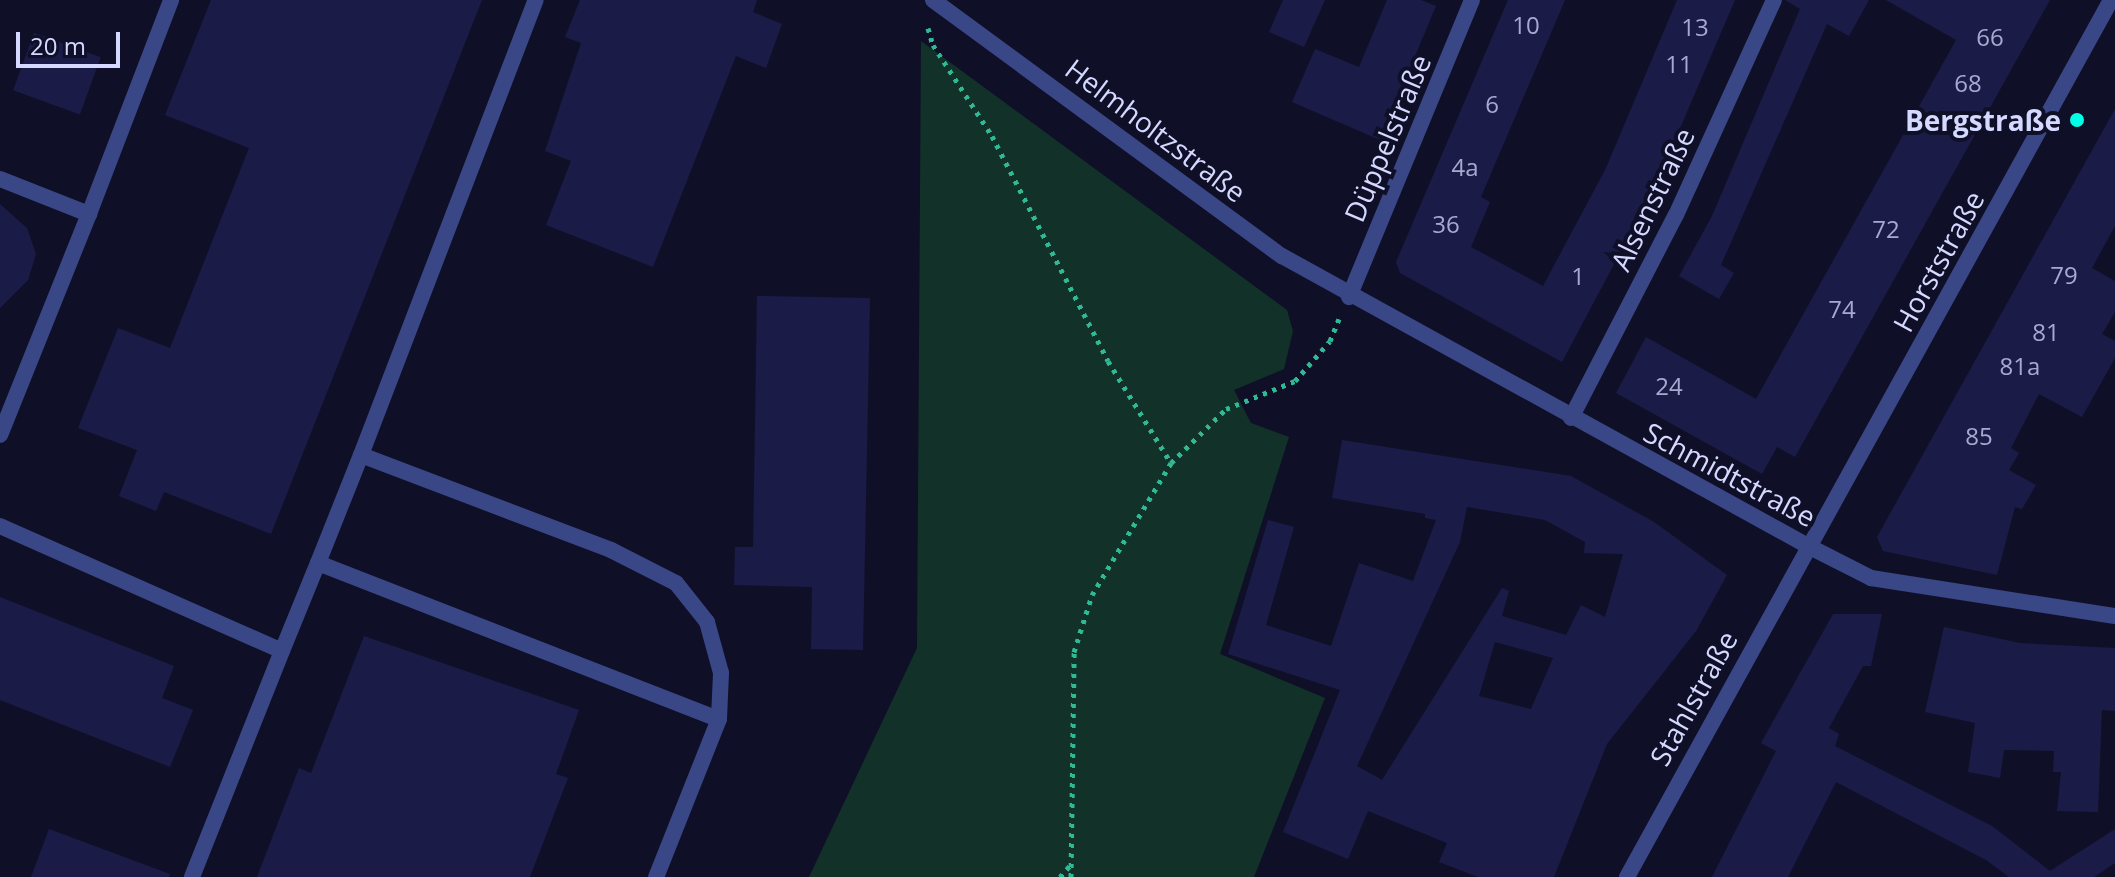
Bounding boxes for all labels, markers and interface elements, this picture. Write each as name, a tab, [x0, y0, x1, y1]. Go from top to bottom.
house number: 10	[1512, 11, 1540, 39]
house number: 13	[1681, 13, 1709, 41]
scale bar	[20, 16, 124, 66]
house number: 66	[1976, 23, 2004, 51]
text: 20 m	[30, 29, 86, 62]
street label: Düppelstraße	[1337, 50, 1437, 226]
house number: 11	[1665, 50, 1693, 78]
street label: Helmholtzstraße	[1059, 51, 1253, 209]
house number: 68	[1954, 69, 1982, 97]
house number: 6	[1485, 90, 1499, 118]
place label: Bergstraße	[1905, 103, 2061, 137]
marker: Bergstraße	[2068, 111, 2086, 129]
street label: Alsenstraße	[1603, 122, 1701, 276]
house number: 4a	[1451, 153, 1479, 181]
street label: Horststraße	[1886, 185, 1990, 337]
house number: 36	[1432, 210, 1460, 238]
house number: 72	[1872, 215, 1900, 243]
house number: 79	[2050, 261, 2078, 289]
house number: 1	[1571, 262, 1585, 290]
house number: 74	[1828, 295, 1856, 323]
house number: 81	[2032, 318, 2060, 346]
house number: 81a	[2000, 352, 2040, 380]
house number: 24	[1655, 372, 1683, 400]
street label: Schmidtstraße	[1638, 415, 1822, 533]
house number: 85	[1965, 422, 1993, 450]
street label: Stahlstraße	[1642, 625, 1744, 771]

